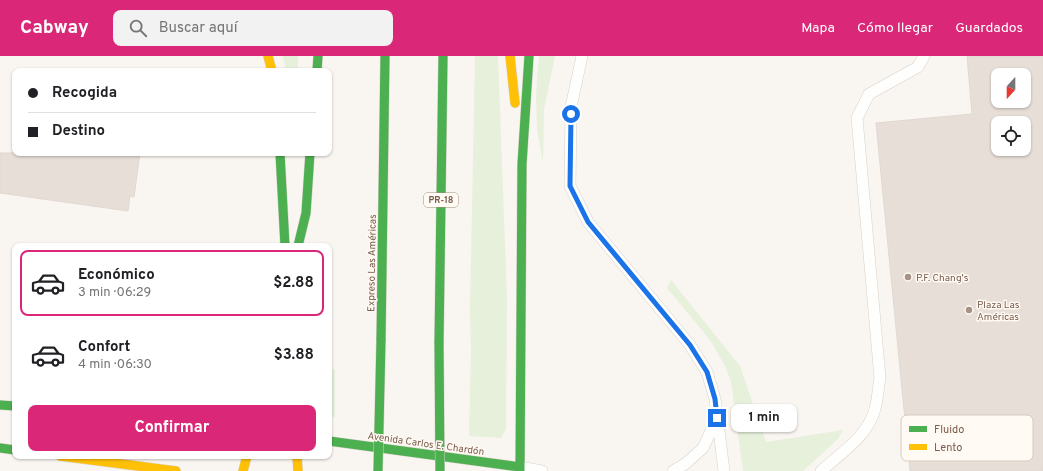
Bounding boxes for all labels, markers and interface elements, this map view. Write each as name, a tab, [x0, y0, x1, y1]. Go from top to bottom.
search box	[113, 10, 393, 46]
text: Cabway	[20, 16, 89, 40]
icon: search	[127, 17, 149, 39]
text: Buscar aquí	[159, 19, 238, 38]
text: Mapa	[801, 20, 835, 37]
text: Cómo llegar	[857, 20, 933, 37]
text: Guardados	[955, 20, 1023, 37]
north arrow	[991, 68, 1031, 108]
map controls	[991, 68, 1031, 156]
text: Recogida	[52, 84, 117, 103]
route start	[562, 105, 580, 123]
button: locate	[991, 116, 1031, 156]
text: Destino	[52, 122, 105, 141]
road number: PR-18	[424, 193, 458, 207]
street label: Expreso Las Américas	[365, 214, 380, 312]
icon: car	[30, 265, 66, 301]
text: Económico	[78, 266, 155, 285]
marker: P.F. Chang's	[903, 272, 913, 282]
place label: P.F. Chang's	[916, 272, 969, 285]
text: $2.88	[273, 274, 314, 293]
text: 3 min · 06:29	[78, 285, 151, 301]
place label: Plaza Las Américas	[977, 299, 1020, 324]
marker: Plaza Las Américas	[964, 305, 974, 315]
icon: car	[30, 337, 66, 373]
text: Confort	[78, 338, 130, 357]
text: $3.88	[274, 346, 314, 365]
text: 4 min · 06:30	[78, 357, 152, 373]
callout: 1 min	[731, 404, 797, 432]
button: Confirmar	[28, 405, 316, 451]
route end	[708, 409, 726, 427]
text: 1 min	[748, 410, 780, 426]
legend	[901, 415, 1033, 461]
text: Fluido	[934, 423, 964, 437]
street label: Avenida Carlos E. Chardón	[367, 430, 485, 459]
text: Lento	[934, 441, 962, 455]

